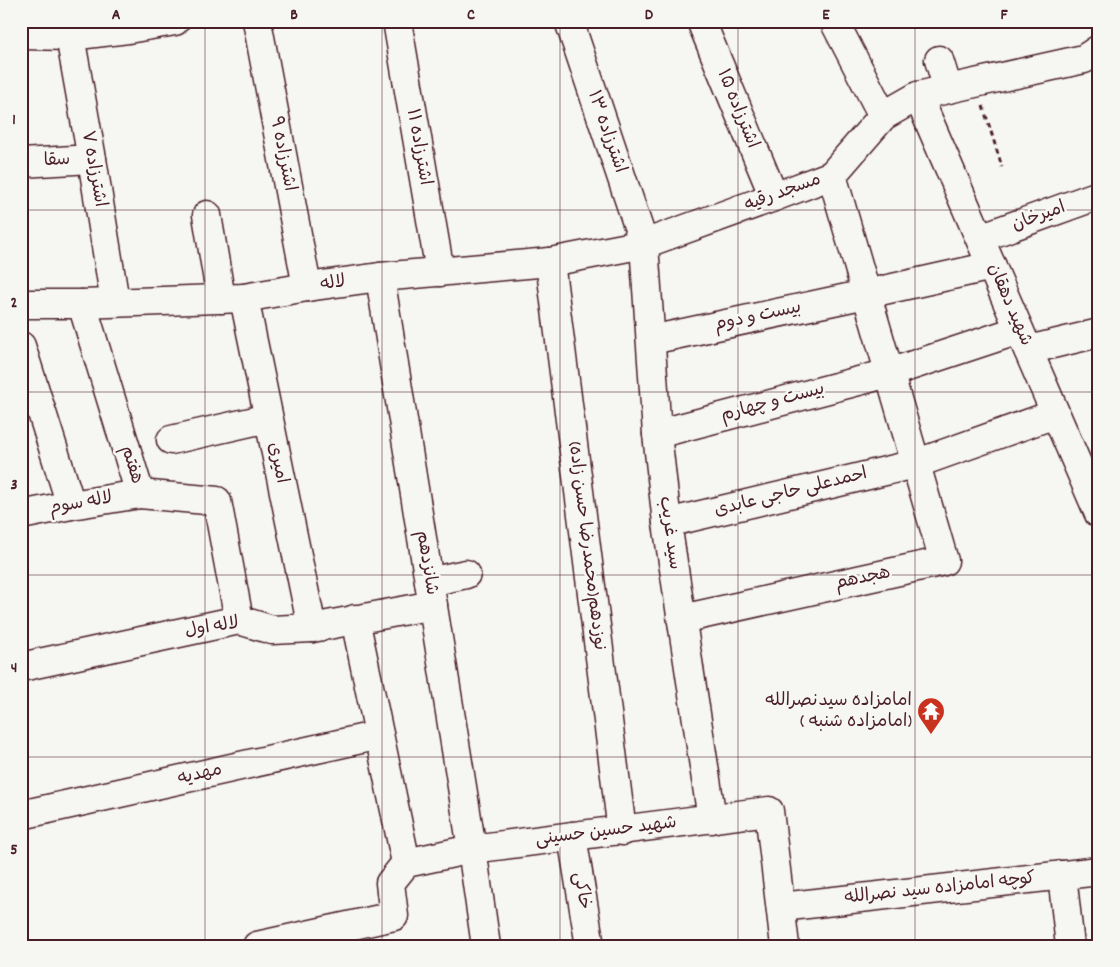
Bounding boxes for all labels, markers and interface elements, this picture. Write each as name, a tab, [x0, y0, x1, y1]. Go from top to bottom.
text: A	[112, 4, 121, 27]
text: B	[290, 4, 298, 27]
text: C	[467, 4, 475, 27]
text: D	[645, 4, 654, 27]
text: E	[822, 4, 830, 27]
text: F	[1000, 4, 1008, 27]
street label: اشترزاده ۱۵	[710, 66, 764, 152]
street label: اشترزاده ۱۳	[580, 87, 632, 177]
street label: اشترزاده ۱۱	[399, 107, 437, 187]
text: 1	[12, 109, 16, 132]
street label: اشترزاده ۹	[262, 114, 302, 194]
street label: اشترزاده ۷	[74, 129, 112, 209]
street label: سقا	[43, 148, 71, 174]
street label: مسجد رقیه	[741, 168, 825, 218]
street label: امیرخان	[1009, 196, 1069, 238]
street label: شهید دهقان	[980, 260, 1038, 350]
street label: لاله	[319, 270, 347, 298]
text: 2	[11, 292, 18, 315]
street label: بیست و دوم	[712, 296, 804, 338]
street label: بیست و چهارم	[718, 377, 828, 429]
street label: امیری	[260, 440, 294, 486]
street label: نوزدهم(محمدرضا حسن زاده)	[561, 440, 611, 652]
street label: هفتم	[113, 443, 149, 487]
street label: احمدعلی حاجی عابدی	[712, 462, 870, 524]
text: 3	[10, 474, 18, 497]
street label: لاله سوم	[48, 486, 114, 522]
street label: سید غریب	[651, 495, 687, 571]
street label: شانزدهم	[409, 529, 443, 597]
street label: هجدهم	[833, 561, 893, 597]
street label: لاله اول	[183, 611, 241, 645]
text: 4	[11, 657, 17, 680]
place label: امامزاده سیدنصرالله ( امامزاده شنبه)	[765, 689, 912, 735]
temple icon: امامزاده سیدنصرالله ( امامزاده شنبه)	[916, 696, 946, 735]
street label: مهدیه	[175, 758, 225, 792]
street label: شهید حسین حسینی	[534, 811, 678, 853]
text: 5	[10, 839, 18, 862]
street label: کوچه امامزاده سید نصرالله	[843, 867, 1037, 911]
street label: خاکی	[566, 871, 596, 911]

